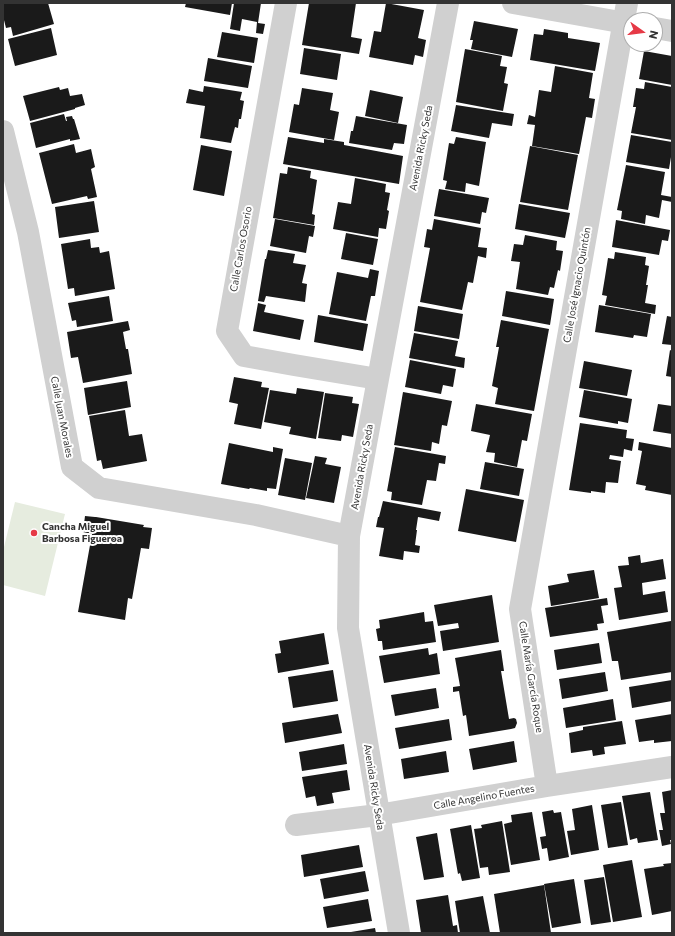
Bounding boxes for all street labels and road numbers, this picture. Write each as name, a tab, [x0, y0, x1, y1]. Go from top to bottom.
street label: Avenida Ricky Seda	[407, 104, 435, 192]
street label: Calle Carlos Osorio	[228, 205, 254, 293]
street label: Calle José Ignacio Quintón	[561, 226, 593, 344]
street label: Calle Juan Morales	[48, 375, 76, 459]
street label: Avenida Ricky Seda	[349, 423, 375, 511]
street label: Calle María García Roque	[516, 620, 546, 734]
street label: Avenida Ricky Seda	[361, 743, 387, 831]
street label: Calle Angelino Fuentes	[433, 782, 535, 812]

